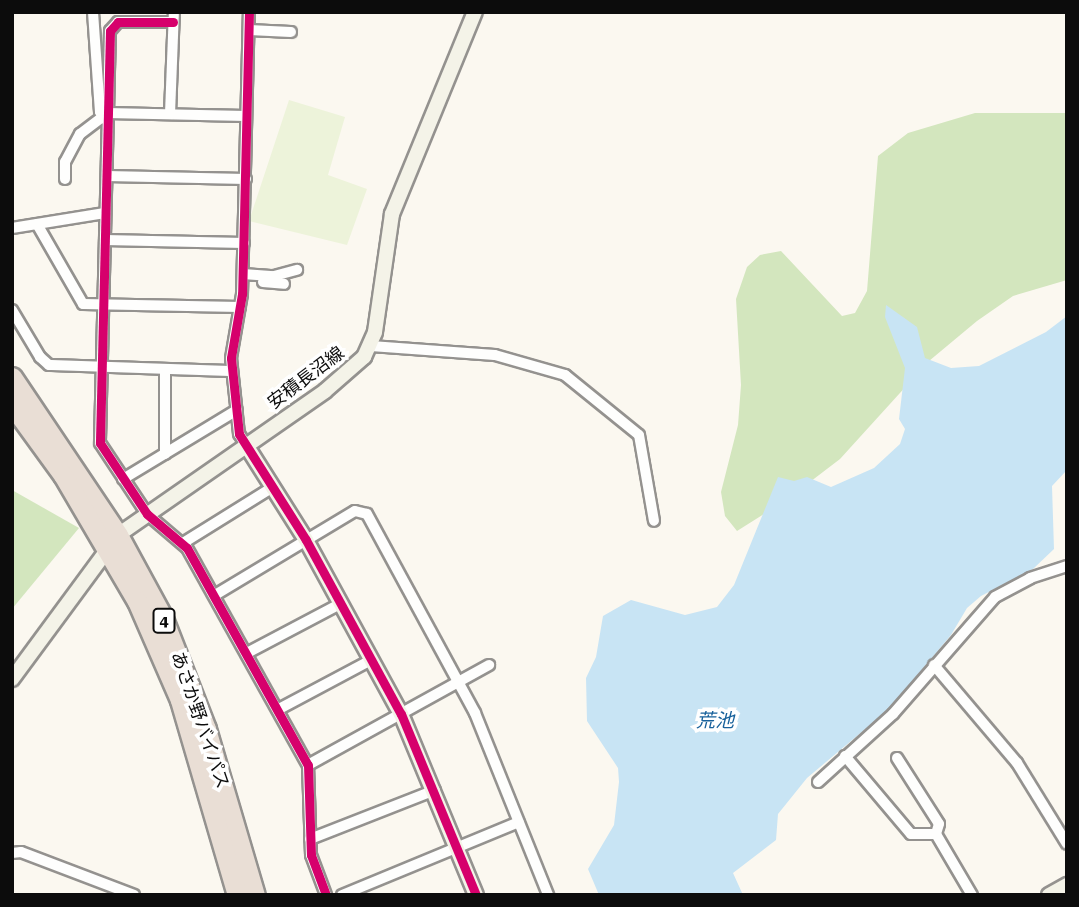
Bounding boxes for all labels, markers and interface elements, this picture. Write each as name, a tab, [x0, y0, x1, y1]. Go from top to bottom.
street label: 安積長沼線	[264, 342, 348, 414]
road number: 4	[152, 608, 176, 634]
street label: あさか野バイパス	[166, 648, 234, 792]
water label: 荒池	[696, 710, 734, 732]

